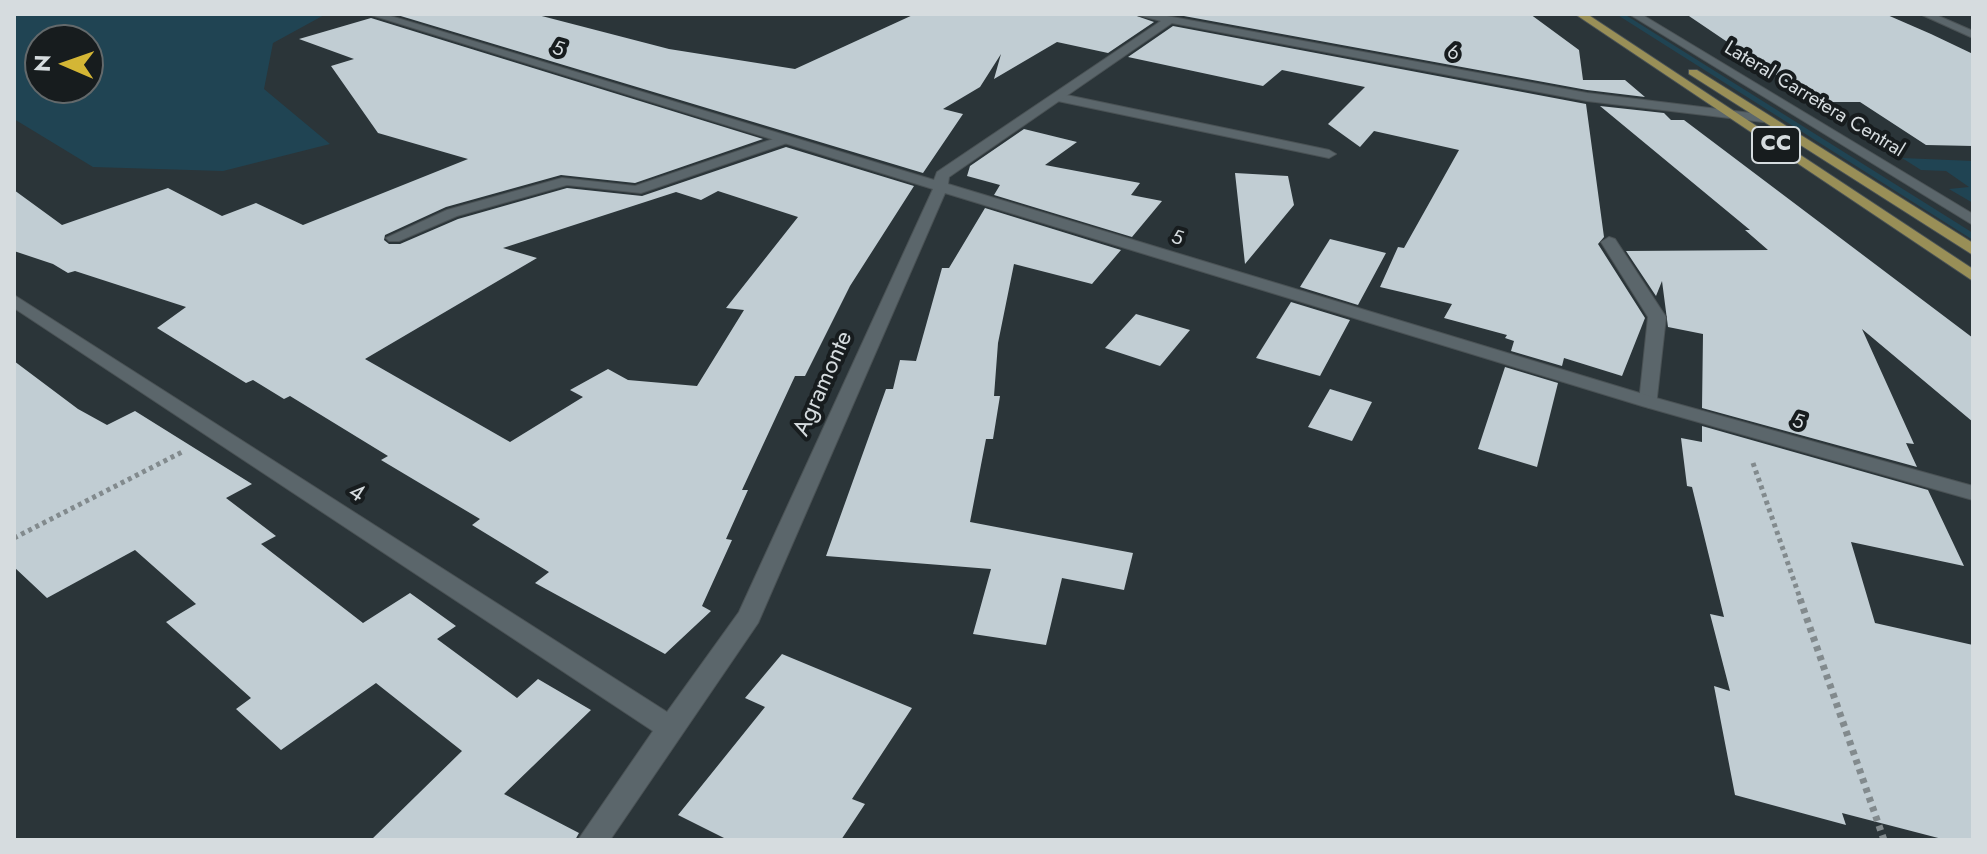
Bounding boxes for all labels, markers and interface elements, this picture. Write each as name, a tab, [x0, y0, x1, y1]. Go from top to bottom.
north arrow	[24, 24, 104, 104]
street label: 5	[549, 37, 567, 63]
street label: Lateral Carretera Central	[1720, 37, 1908, 163]
street label: 6	[1445, 41, 1461, 67]
text: N	[26, 54, 58, 73]
road number: CC	[1752, 127, 1800, 163]
street label: 5	[1168, 226, 1186, 252]
street label: Agramonte	[788, 327, 860, 441]
street label: 5	[1789, 410, 1807, 436]
street label: 4	[342, 478, 370, 510]

